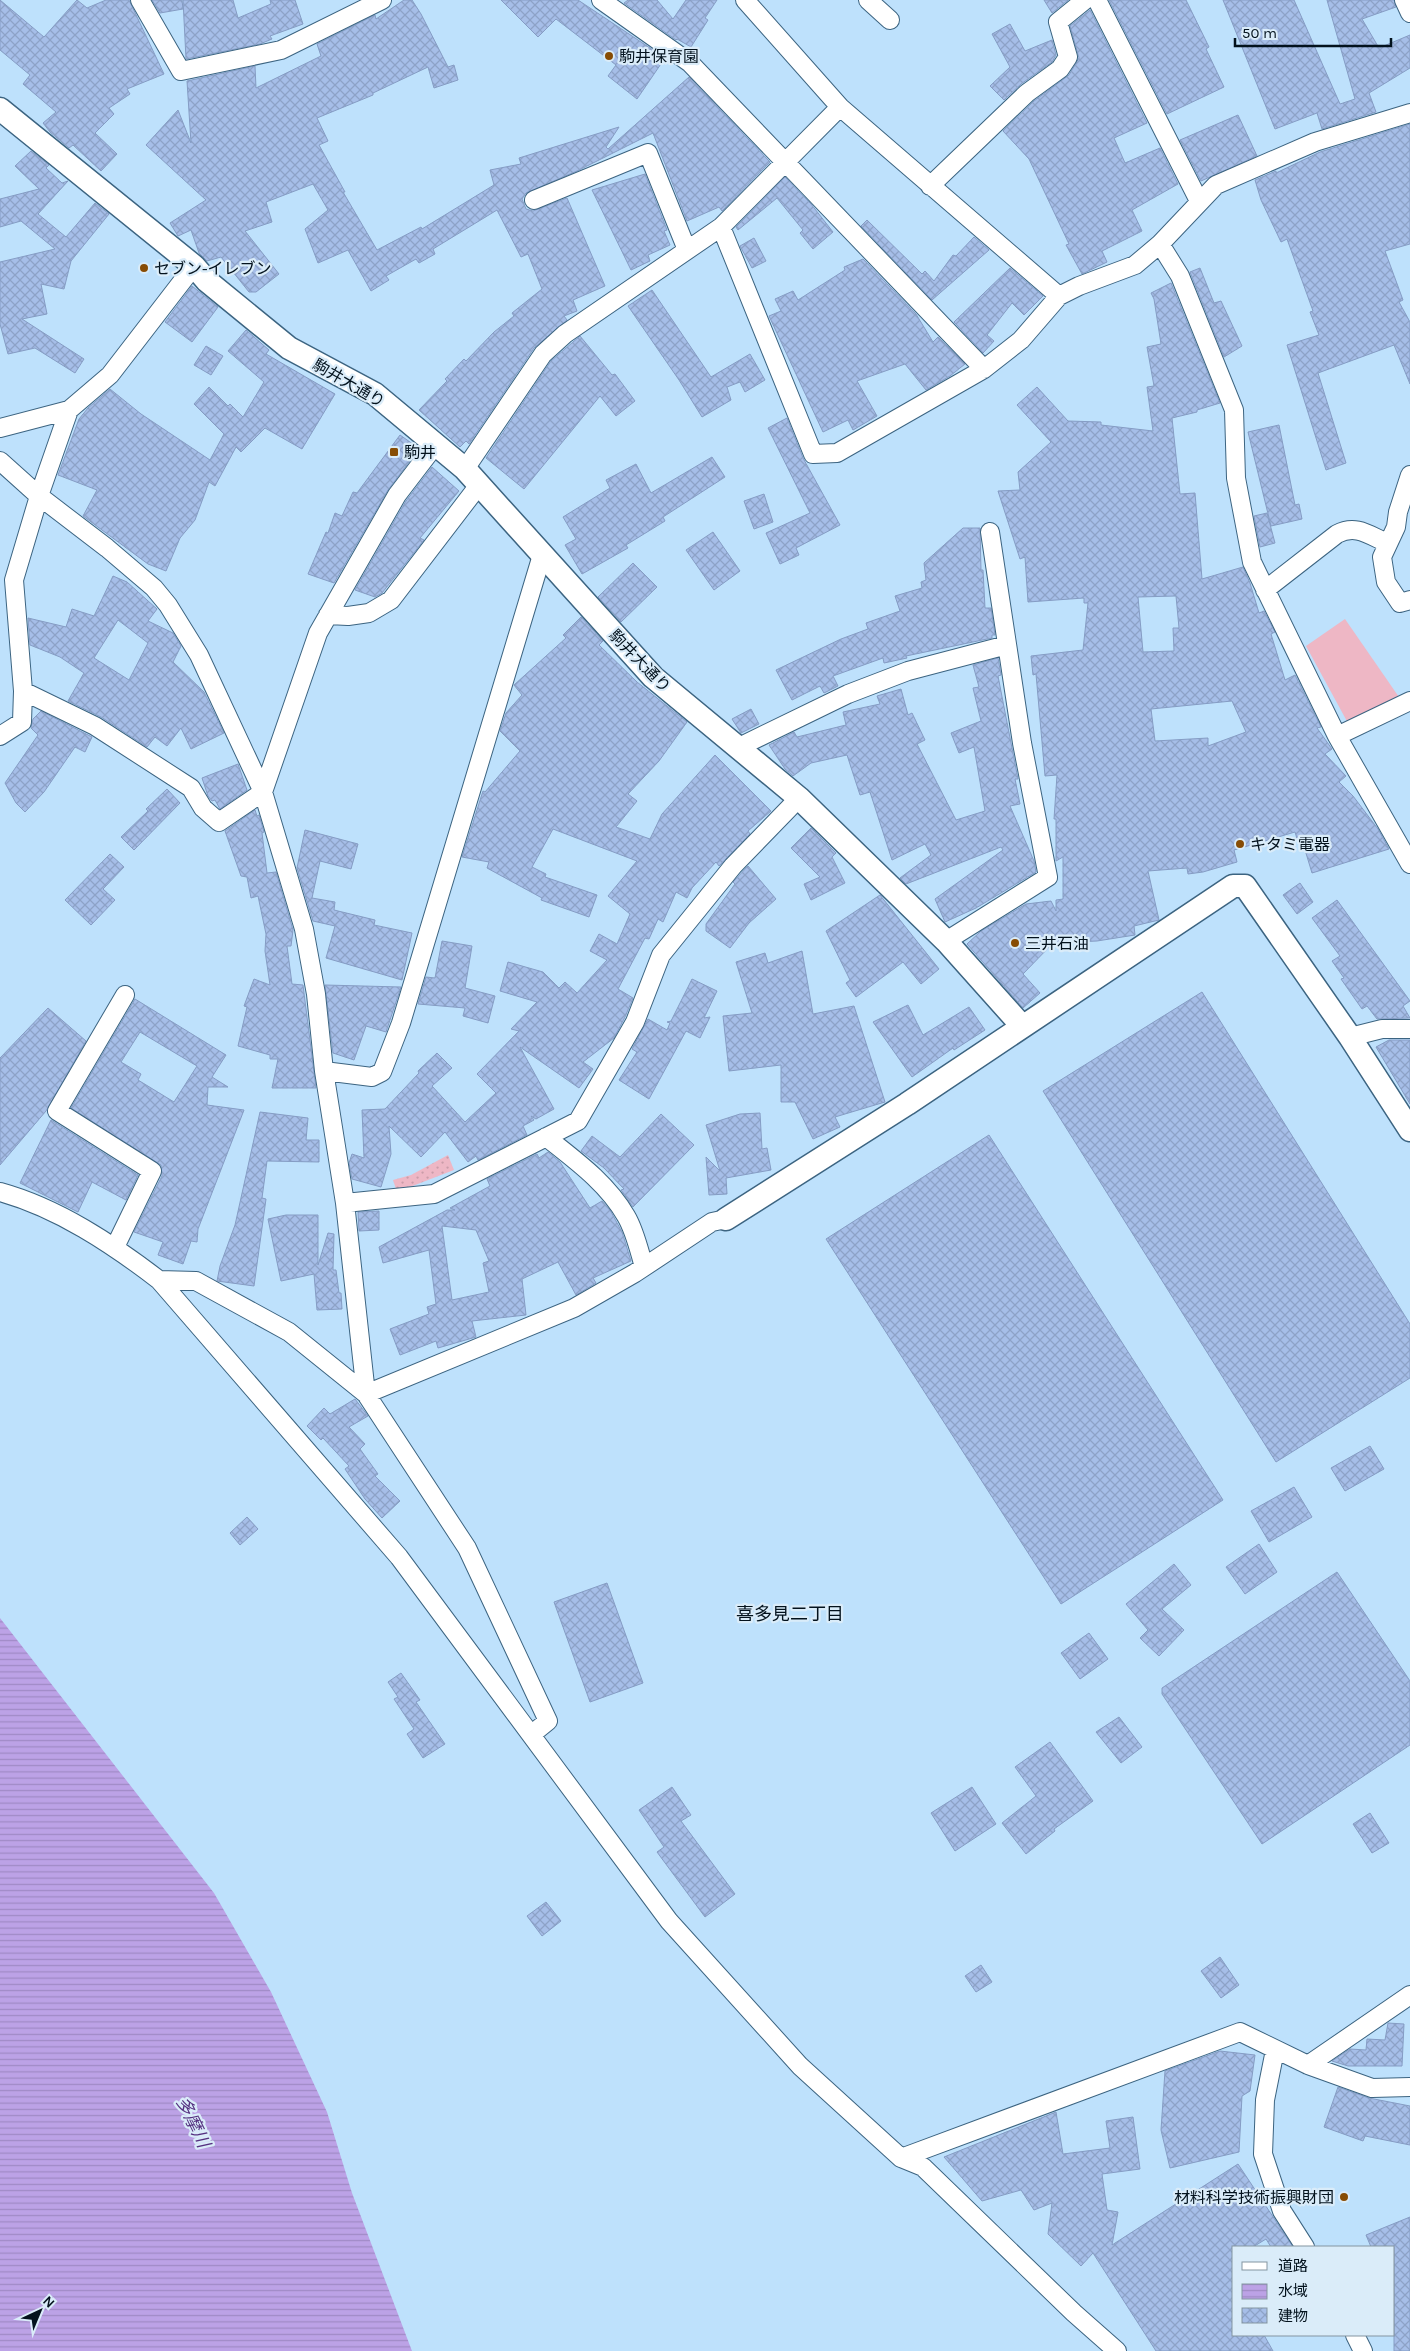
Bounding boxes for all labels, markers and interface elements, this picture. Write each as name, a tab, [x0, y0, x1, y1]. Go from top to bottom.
scale bar	[1235, 15, 1391, 47]
text: 50 m	[1242, 24, 1277, 42]
place label: 駒井保育園	[619, 47, 699, 66]
marker: 駒井保育園	[603, 50, 615, 62]
place label: セブン-イレブン	[154, 259, 272, 278]
marker: セブン-イレブン	[138, 262, 150, 274]
street label: 駒井大通り	[310, 355, 388, 411]
place label: 駒井	[404, 443, 436, 462]
marker: 駒井	[388, 446, 400, 458]
street label: 駒井大通り	[605, 626, 675, 696]
place label: キタミ電器	[1250, 835, 1330, 854]
marker: キタミ電器	[1234, 838, 1246, 850]
place label: 三井石油	[1025, 934, 1089, 953]
marker: 三井石油	[1009, 937, 1021, 949]
district label: 喜多見二丁目	[736, 1603, 844, 1625]
water label: 多摩川	[171, 2093, 216, 2153]
place label: 材料科学技術振興財団	[1174, 2188, 1334, 2207]
marker: 材料科学技術振興財団	[1338, 2191, 1350, 2203]
legend	[1232, 2246, 1395, 2336]
text: 道路	[1278, 2257, 1308, 2275]
text: 水域	[1278, 2282, 1308, 2300]
north arrow	[15, 2286, 65, 2336]
text: N	[39, 2292, 58, 2312]
text: 建物	[1278, 2307, 1308, 2325]

